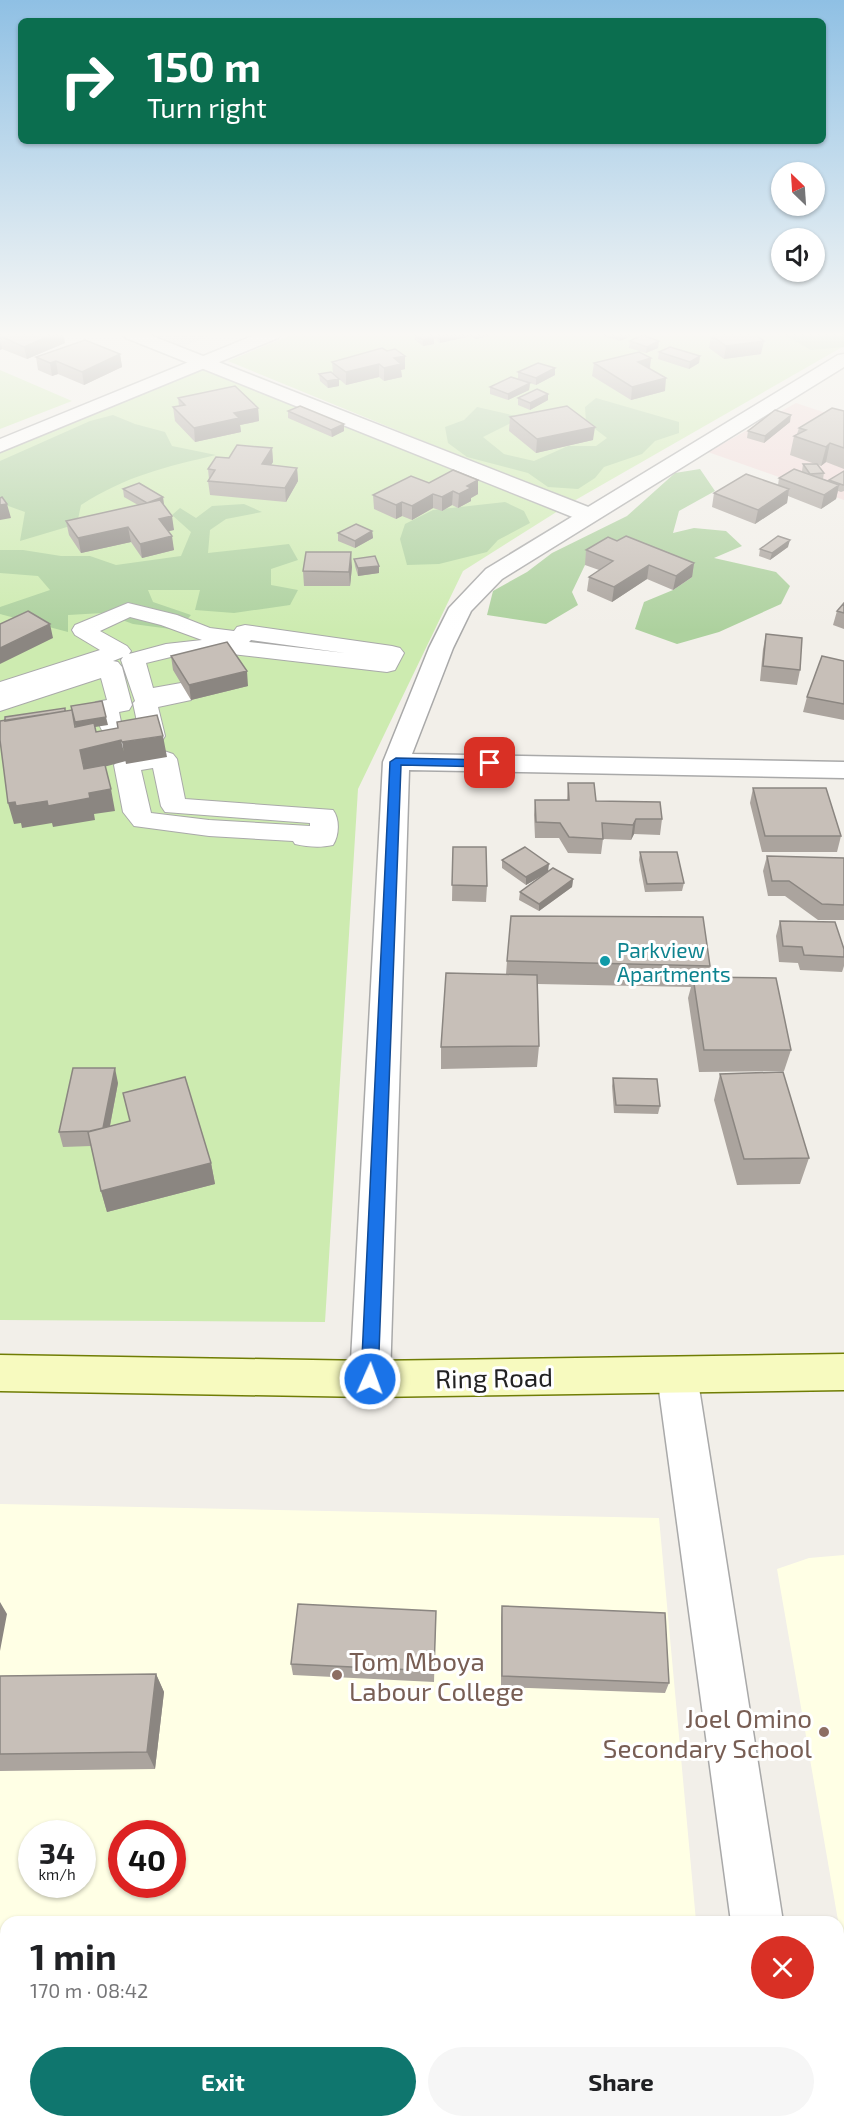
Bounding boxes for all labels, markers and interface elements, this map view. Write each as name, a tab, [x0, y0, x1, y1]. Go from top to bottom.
text: 150 m	[147, 40, 261, 90]
icon: right	[48, 42, 126, 120]
text: Turn right	[147, 91, 267, 123]
north arrow	[771, 162, 825, 216]
map controls	[771, 162, 825, 282]
button: sound	[771, 228, 825, 282]
pin	[464, 737, 515, 788]
icon: arrive	[473, 746, 506, 779]
place label: Parkview Apartments	[617, 937, 731, 986]
marker: Parkview Apartments	[598, 954, 612, 968]
position arrow	[338, 1347, 402, 1411]
street label: Ring Road	[435, 1360, 553, 1394]
place label: Tom Mboya Labour College	[349, 1645, 524, 1706]
marker: Tom Mboya Labour College	[330, 1668, 344, 1682]
place label: Joel Omino Secondary School	[603, 1702, 812, 1763]
marker: Joel Omino Secondary School	[817, 1725, 831, 1739]
speed limit sign: 40	[108, 1820, 186, 1898]
text: 34	[39, 1834, 75, 1870]
text: km/h	[38, 1865, 76, 1883]
text: 1 min	[30, 1934, 117, 1977]
button: close	[751, 1936, 814, 1999]
text: 170 m · 08:42	[30, 1978, 148, 2002]
button: Exit	[30, 2047, 416, 2116]
button: Share	[428, 2047, 814, 2116]

